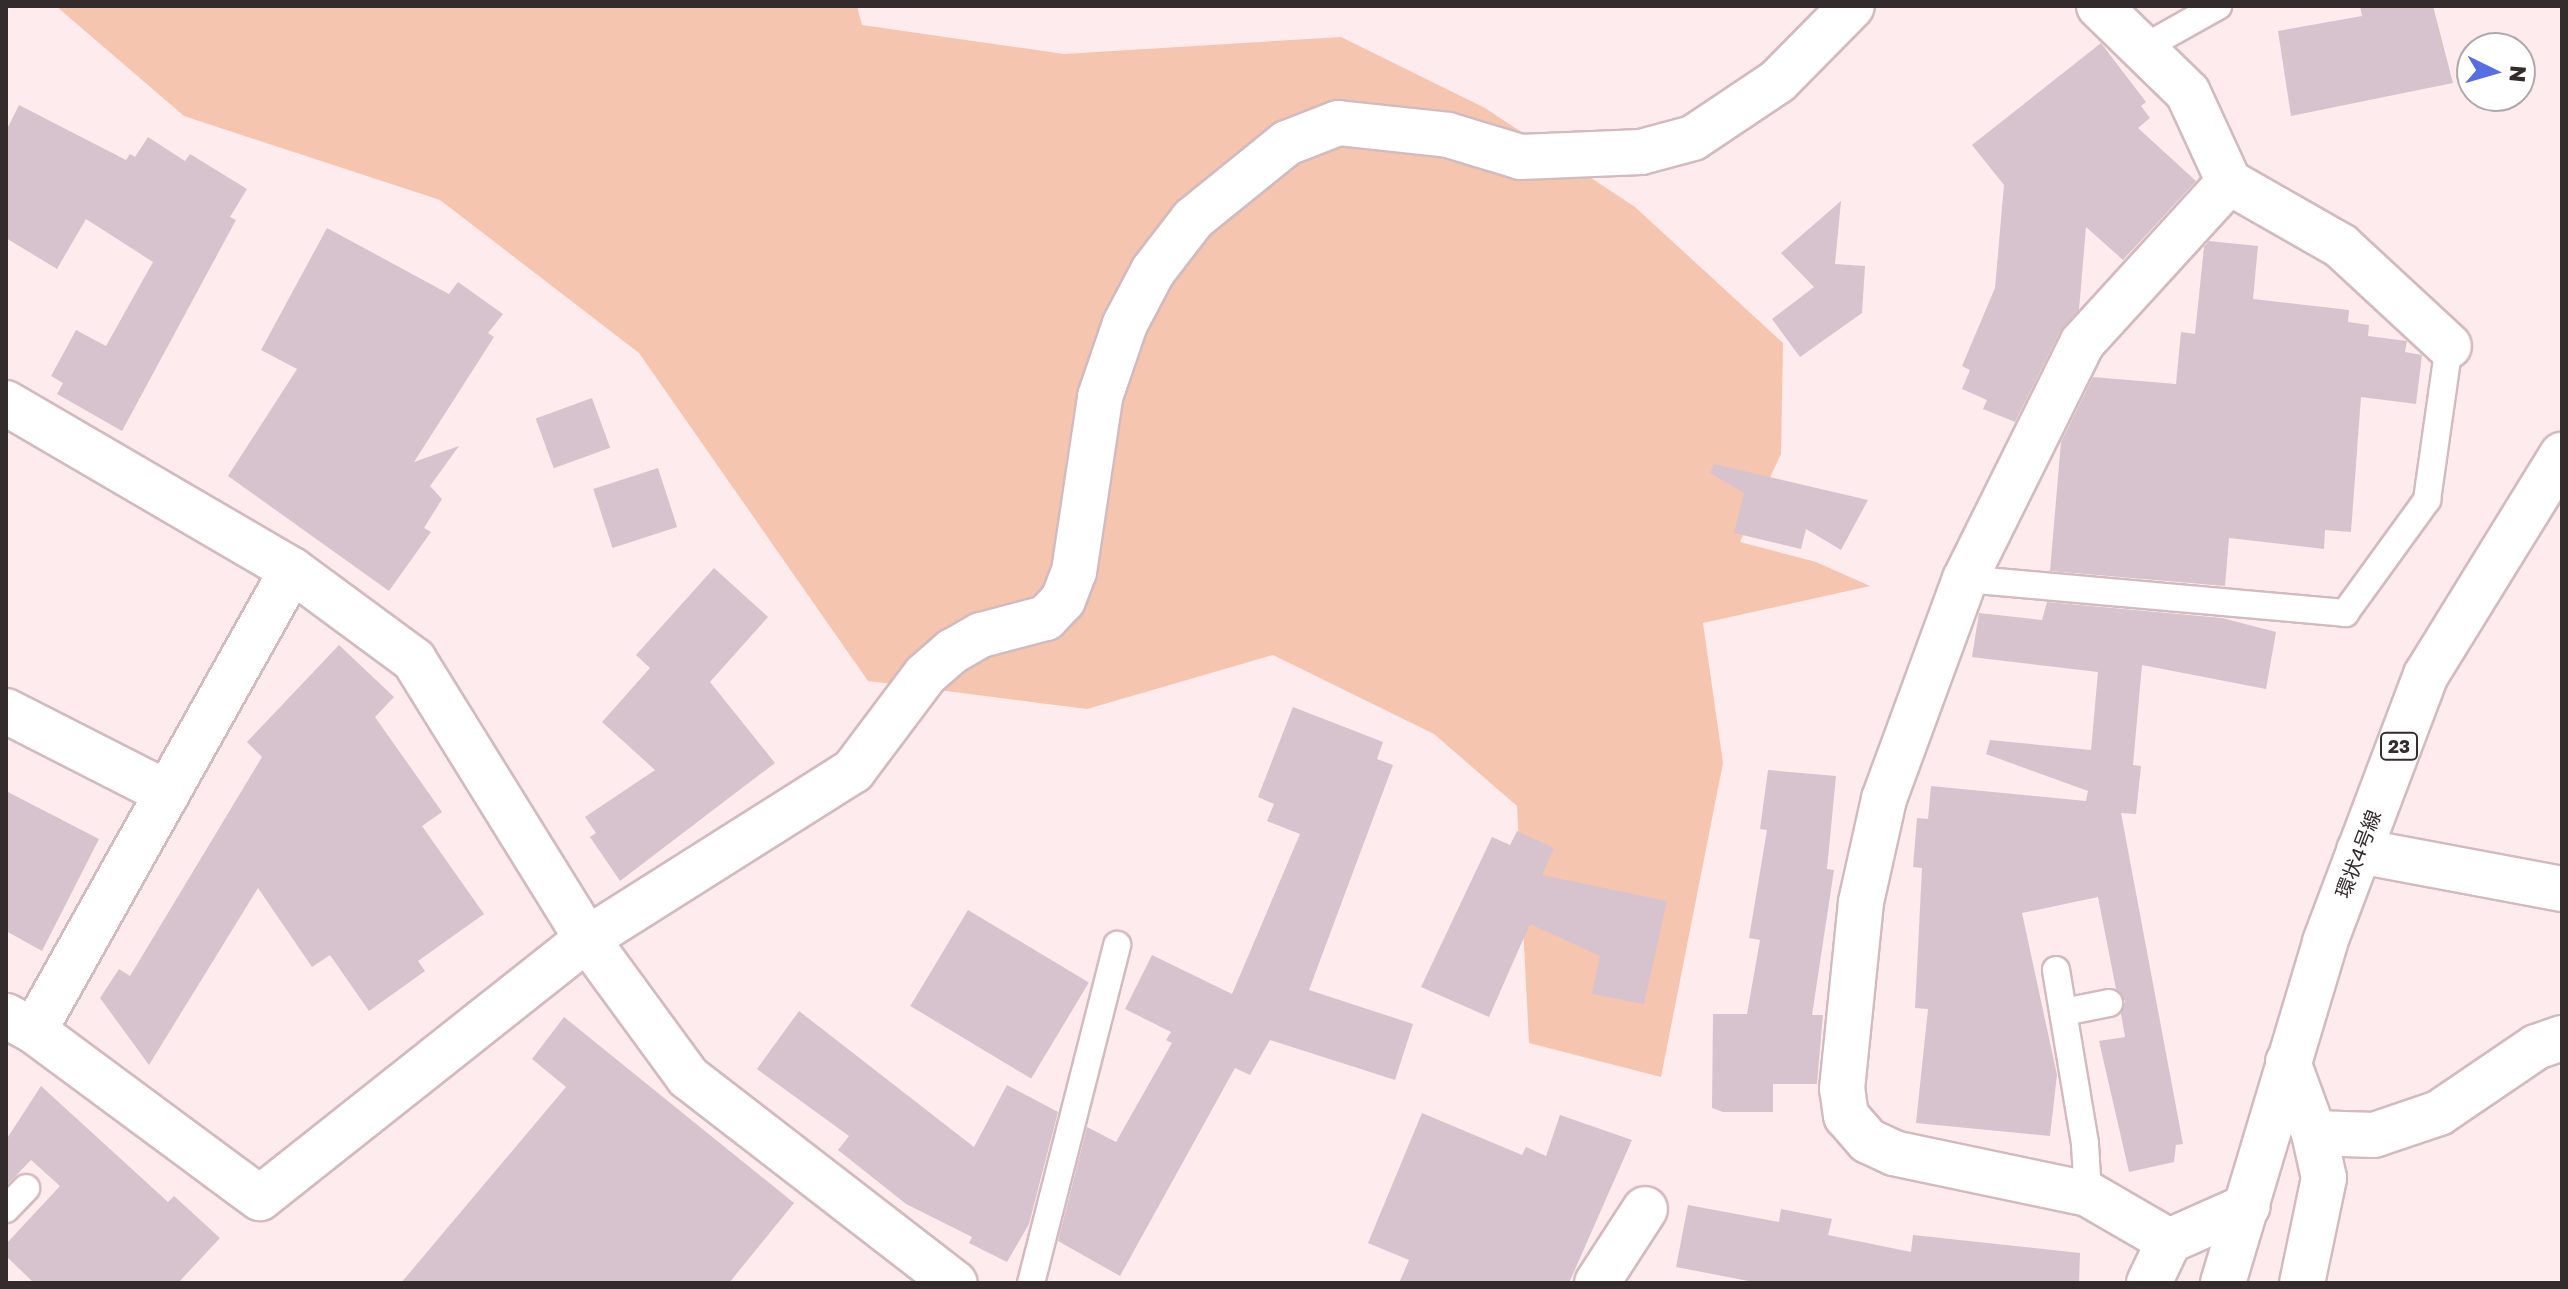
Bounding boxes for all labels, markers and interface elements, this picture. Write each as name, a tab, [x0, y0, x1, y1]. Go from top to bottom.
north arrow	[2456, 32, 2536, 112]
text: N	[2504, 64, 2533, 83]
road number: 23	[2379, 732, 2419, 760]
street label: 環状4号線	[2330, 807, 2386, 901]

